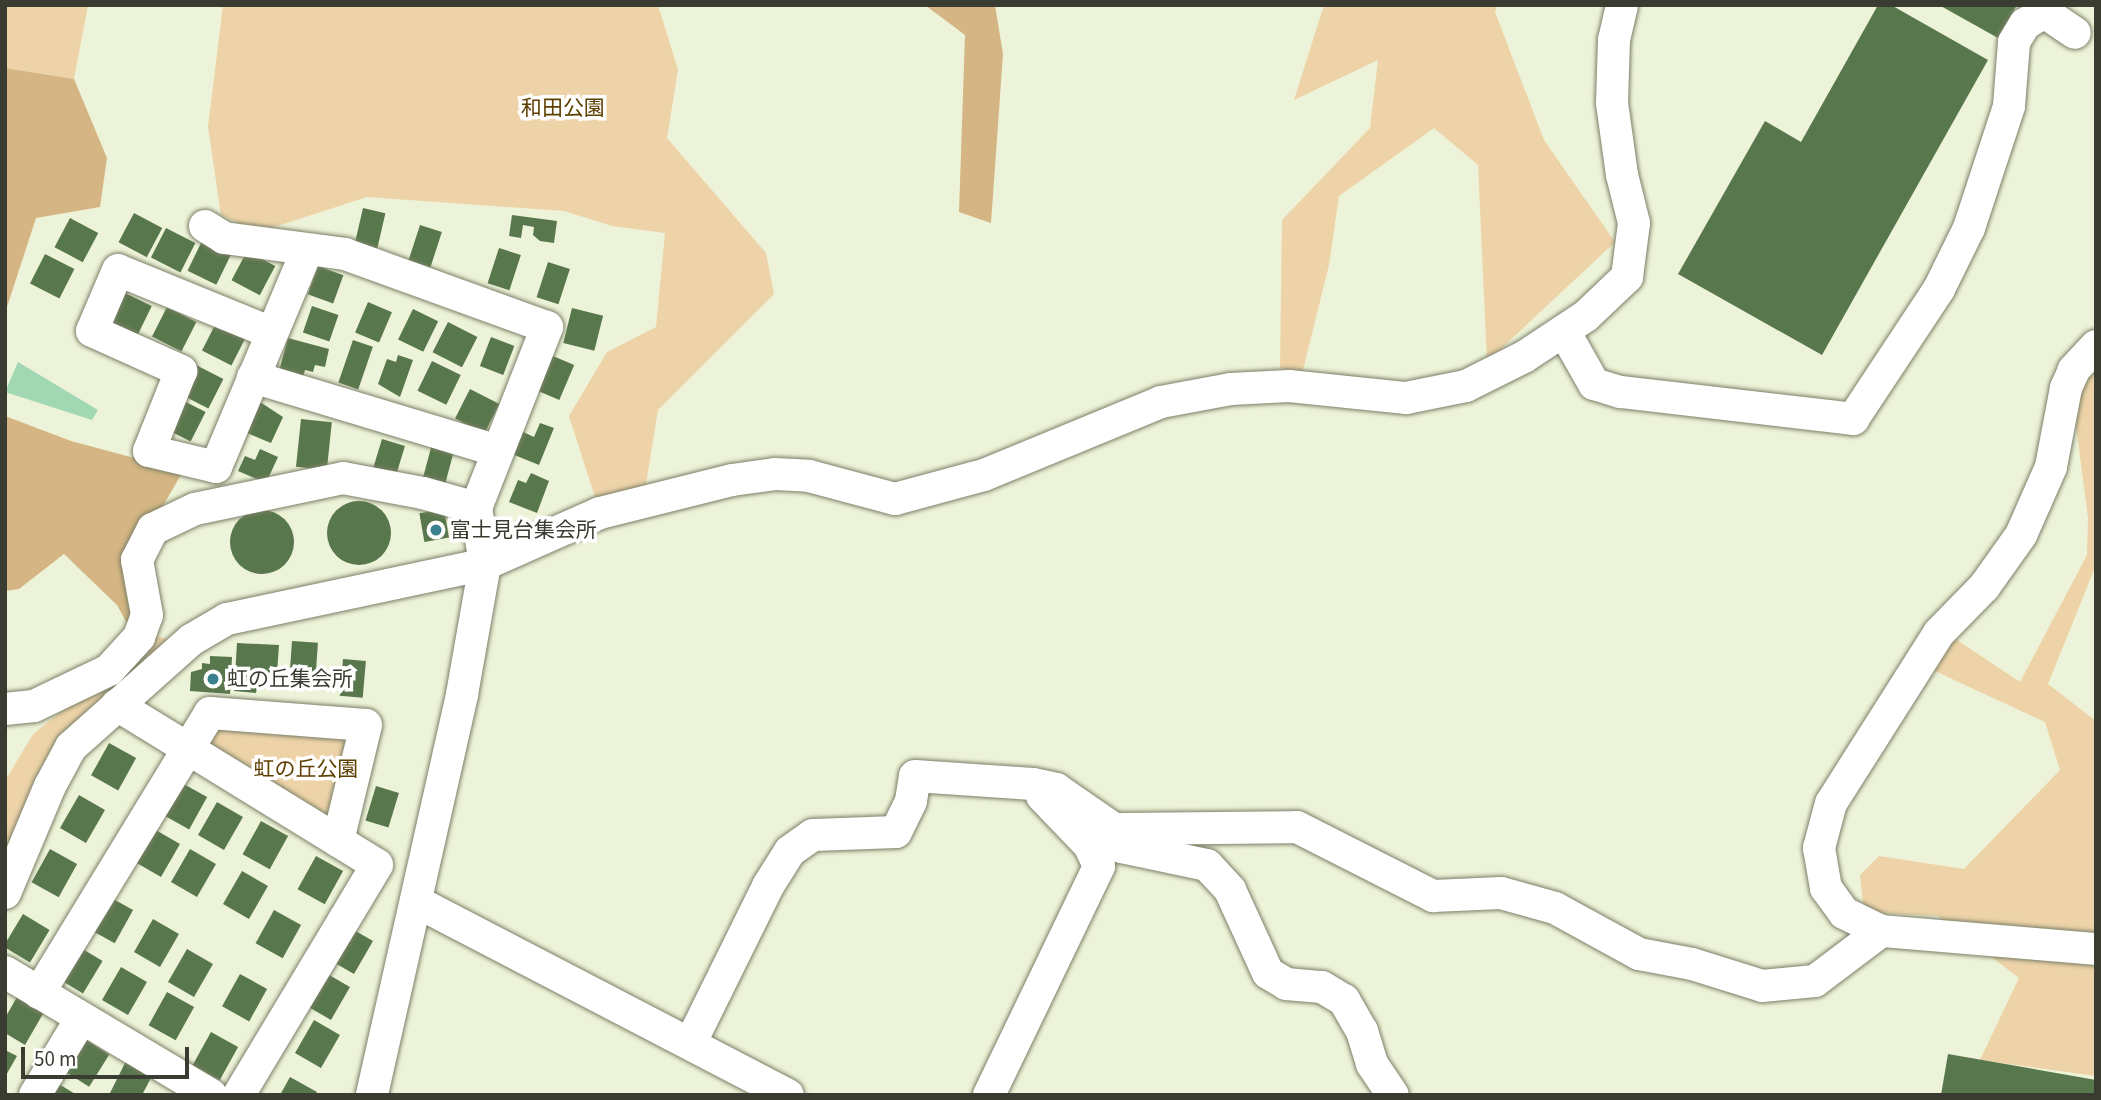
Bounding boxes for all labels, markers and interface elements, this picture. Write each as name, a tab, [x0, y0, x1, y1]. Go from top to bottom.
park label: 和田公園	[521, 95, 605, 121]
place label: 富士見台集会所	[450, 517, 597, 543]
marker: 富士見台集会所	[428, 522, 444, 538]
place label: 虹の丘集会所	[227, 666, 353, 692]
marker: 虹の丘集会所	[205, 671, 221, 687]
park label: 虹の丘公園	[254, 756, 358, 782]
scale bar	[24, 1034, 192, 1078]
text: 50 m	[34, 1044, 76, 1074]

